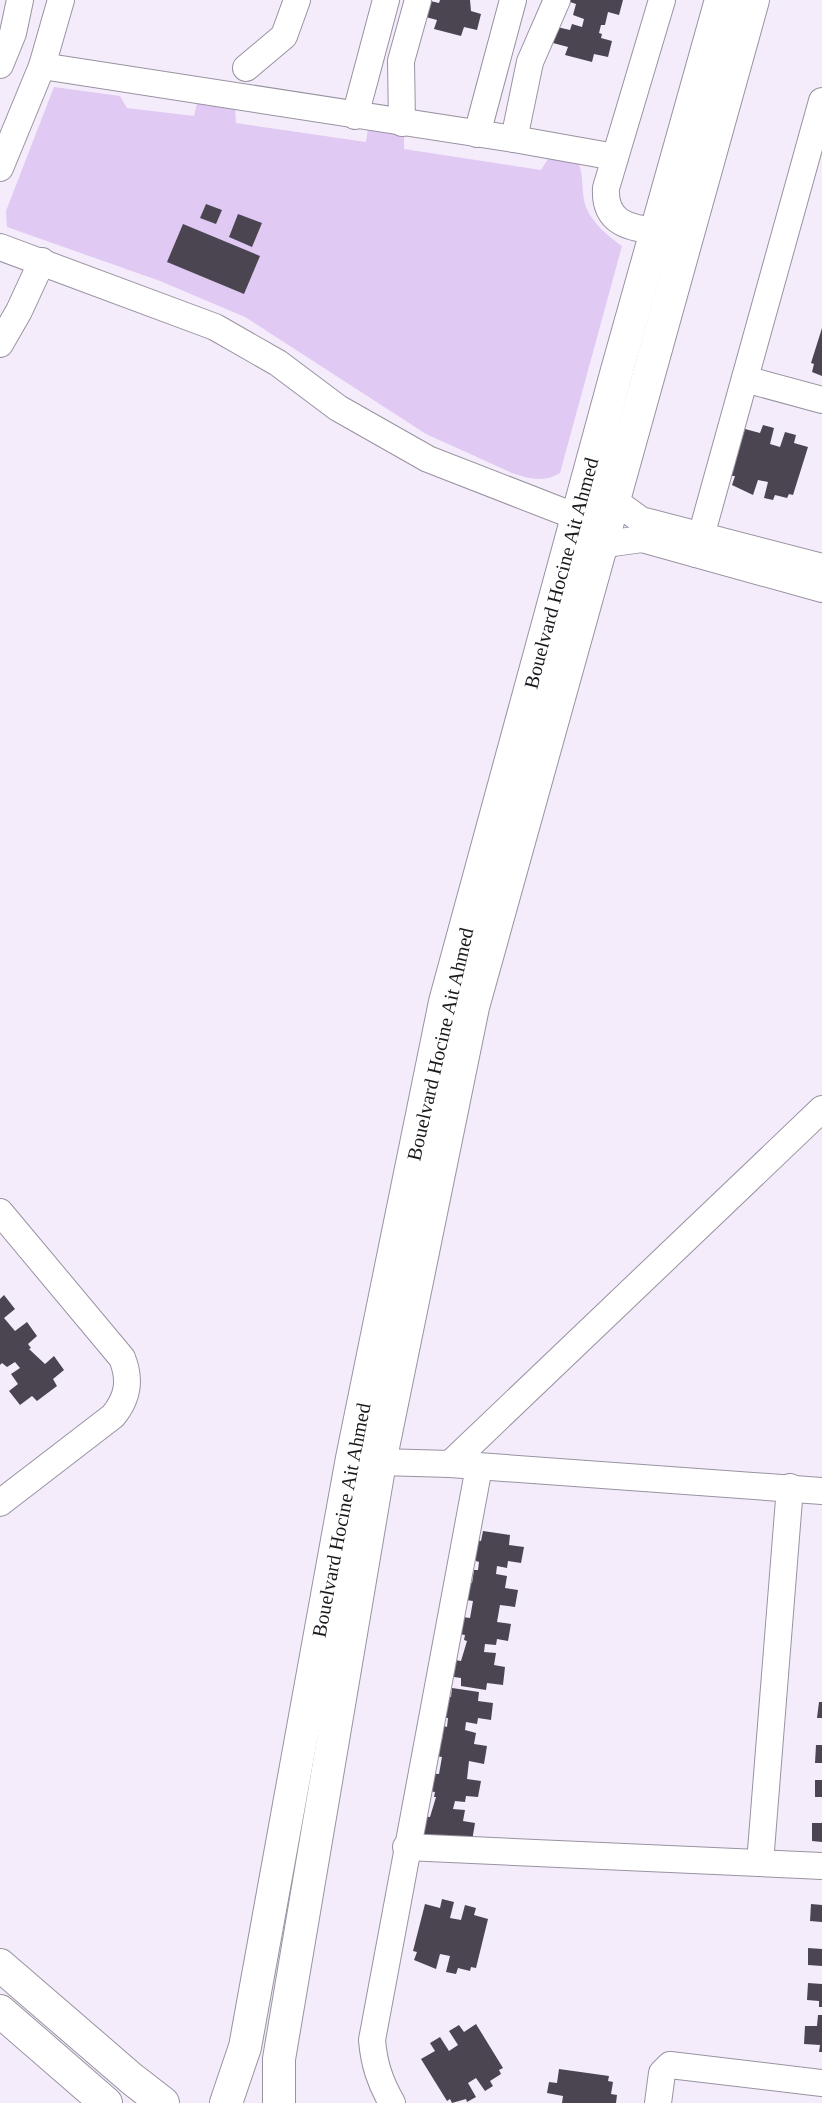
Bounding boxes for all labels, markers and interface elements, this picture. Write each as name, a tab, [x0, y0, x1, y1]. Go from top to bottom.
street label: Bouelvard Hocine Ait Ahmed	[520, 455, 602, 691]
street label: Bouelvard Hocine Ait Ahmed	[402, 925, 478, 1163]
street label: Bouelvard Hocine Ait Ahmed	[307, 1401, 375, 1639]

